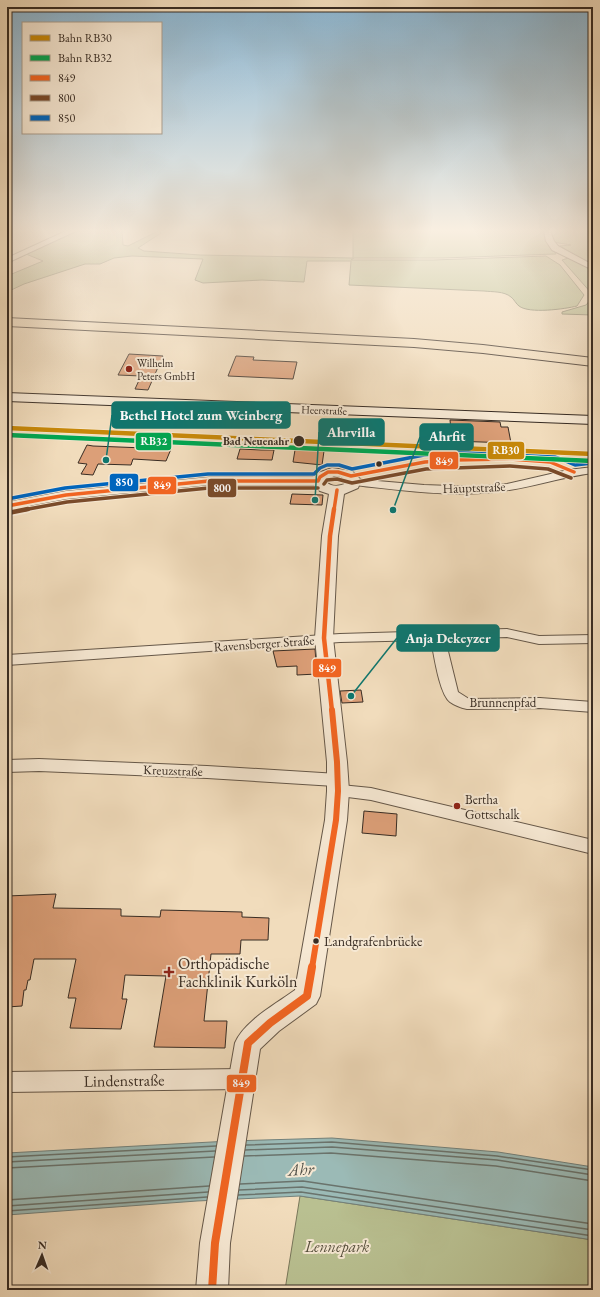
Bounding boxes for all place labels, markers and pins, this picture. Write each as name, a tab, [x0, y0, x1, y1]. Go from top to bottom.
place label: Wilhelm Peters GmbH	[137, 356, 195, 383]
marker: Wilhelm Peters GmbH	[124, 364, 134, 374]
callout: Bethel Hotel zum Weinberg	[112, 402, 290, 428]
callout: Ahrvilla	[319, 419, 384, 445]
callout: Ahrfit	[420, 424, 473, 450]
place label: Bad Neuenahr	[223, 434, 289, 448]
marker: Bad Neuenahr	[292, 434, 306, 448]
unlabelled marker	[374, 459, 384, 469]
callout: Anja Dekeyzer	[397, 625, 499, 651]
place label: Bertha Gottschalk	[465, 791, 521, 823]
marker: Bertha Gottschalk	[452, 801, 462, 811]
place label: Landgrafenbrücke	[324, 932, 423, 950]
marker: Landgrafenbrücke	[311, 936, 321, 946]
place label: Orthopädische Fachklinik Kurköln	[178, 953, 298, 992]
marker: Orthopädische Fachklinik Kurköln	[163, 966, 175, 978]

